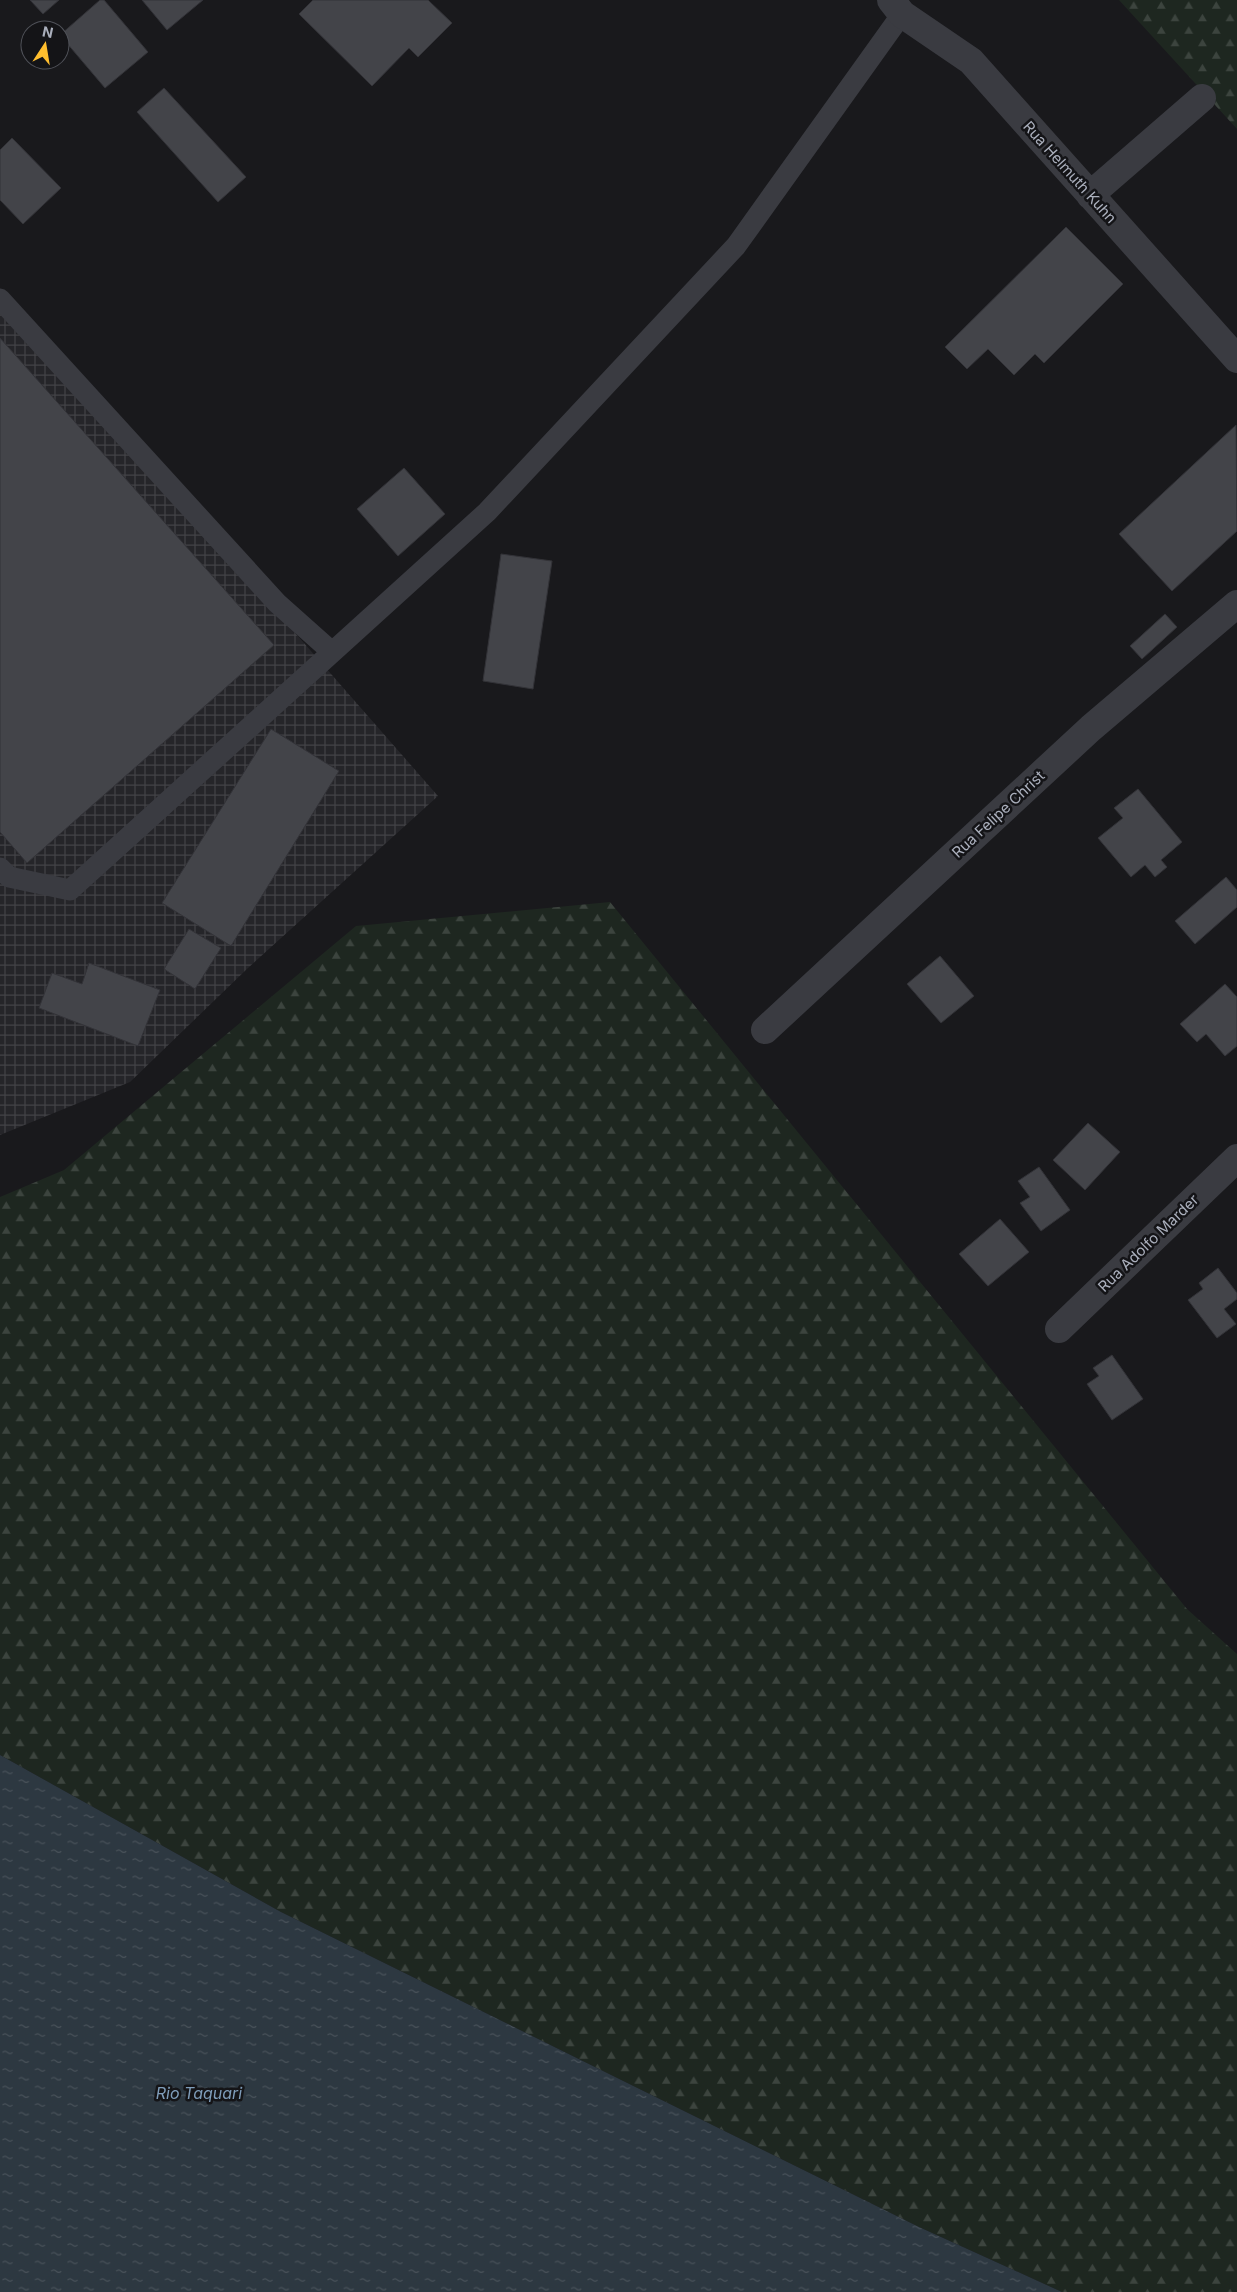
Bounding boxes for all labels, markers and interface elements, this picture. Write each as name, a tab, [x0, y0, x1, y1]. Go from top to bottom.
north arrow	[20, 20, 70, 70]
text: N	[41, 22, 55, 41]
street label: Rua Helmuth Kuhn	[1019, 117, 1121, 227]
street label: Rua Felipe Christ	[948, 766, 1048, 862]
street label: Rua Adolfo Marder	[1094, 1190, 1203, 1296]
water label: Rio Taquari	[156, 2083, 243, 2103]

